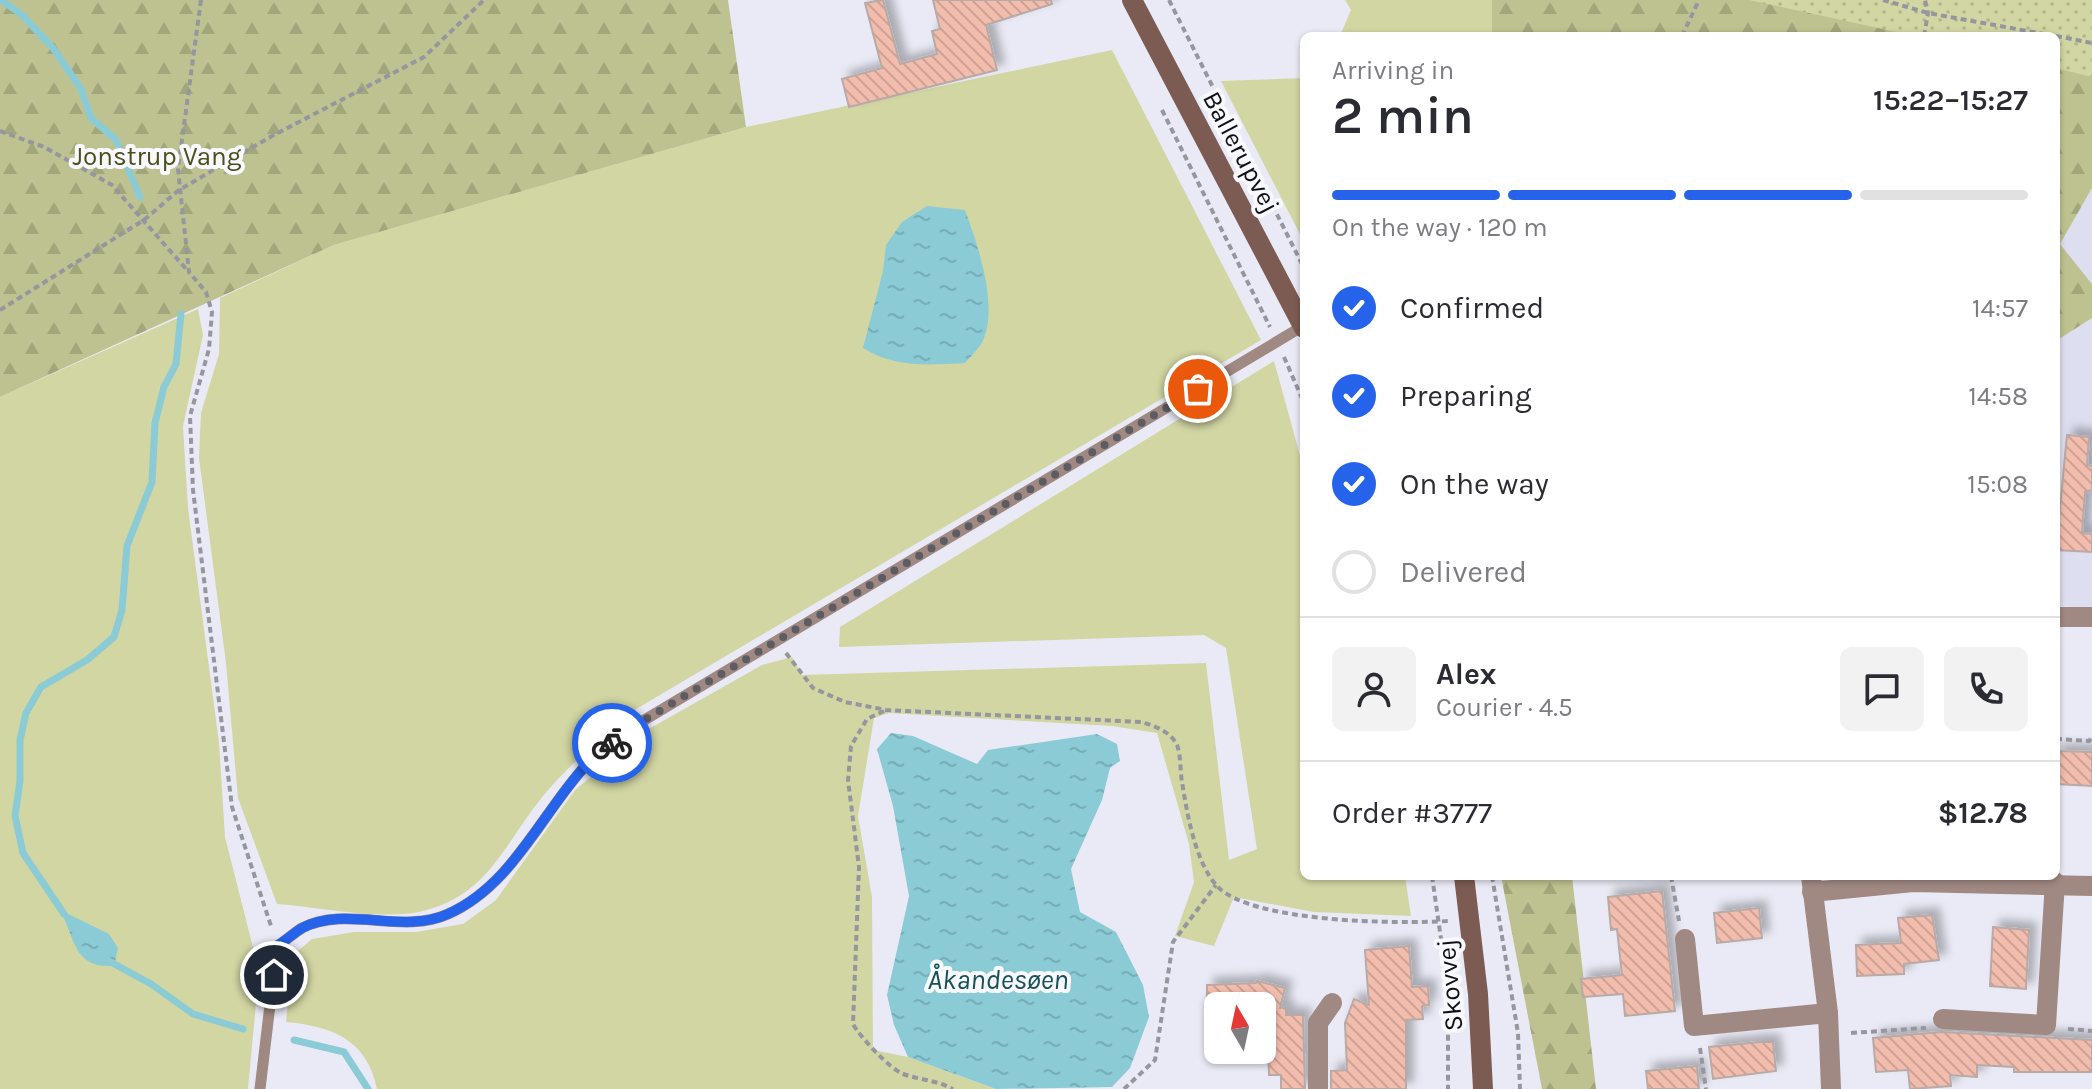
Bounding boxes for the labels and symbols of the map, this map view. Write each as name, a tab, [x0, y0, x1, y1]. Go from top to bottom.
street label: Ballerupvej	[1196, 86, 1286, 218]
park label: Jonstrup Vang	[73, 141, 242, 172]
pin	[1164, 355, 1232, 423]
courier	[572, 703, 652, 783]
street label: Skovvej	[1431, 938, 1469, 1032]
pin	[240, 941, 308, 1009]
water label: Åkandesøen	[927, 963, 1069, 996]
north arrow	[1204, 992, 1276, 1064]

